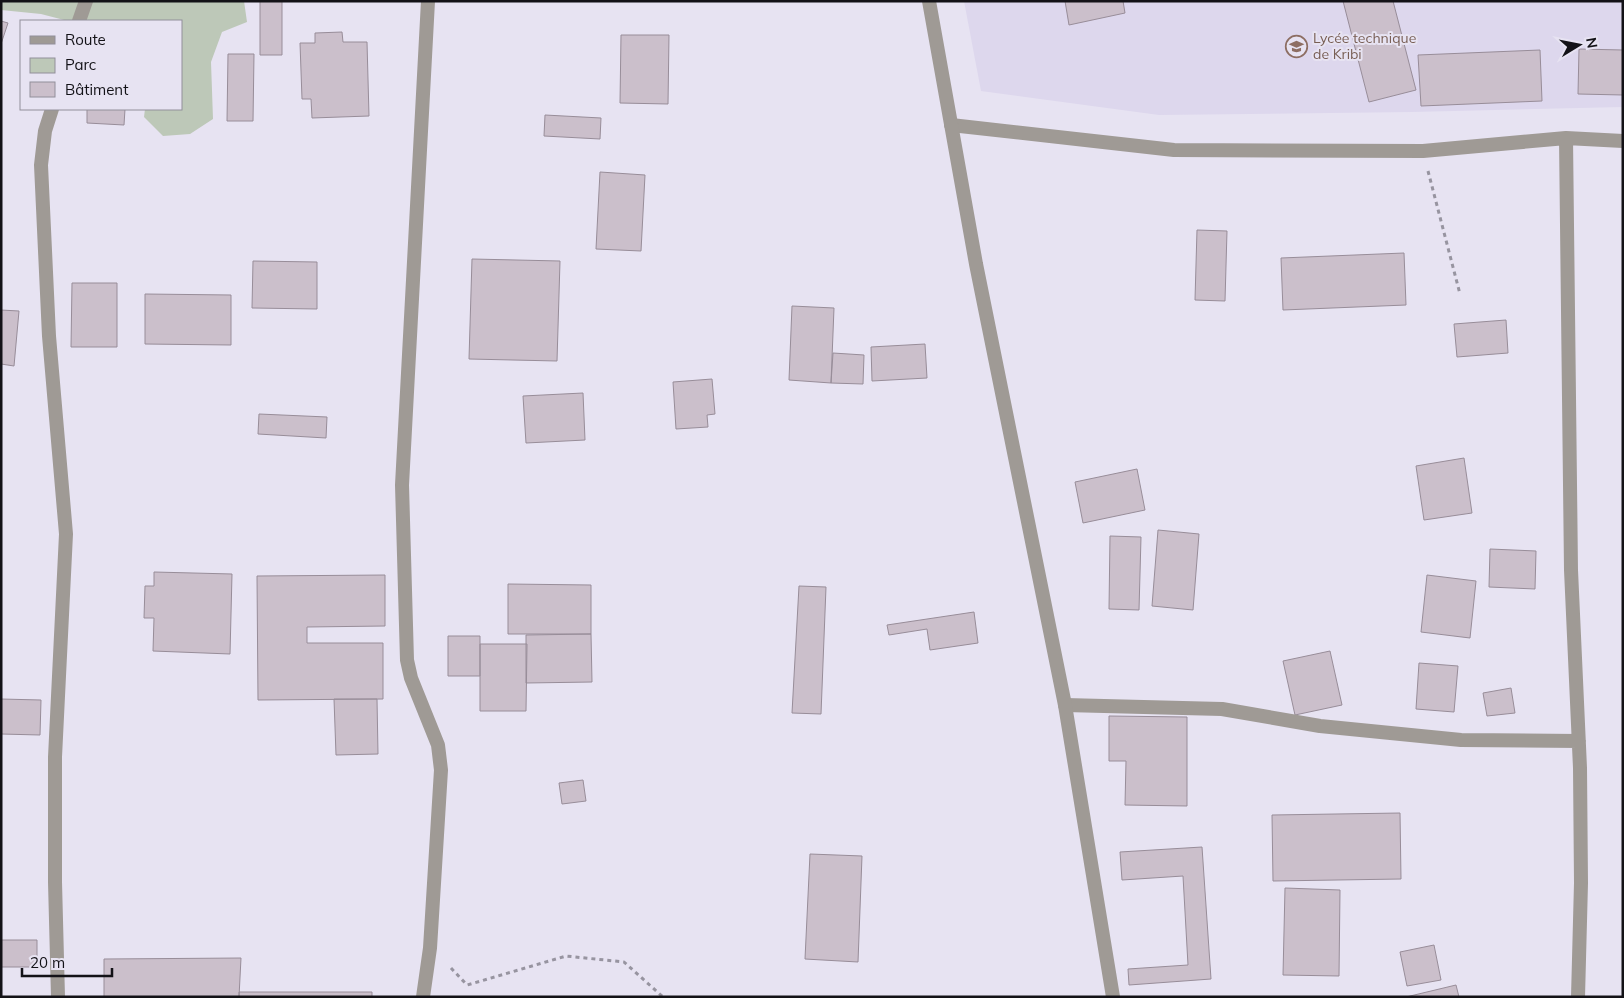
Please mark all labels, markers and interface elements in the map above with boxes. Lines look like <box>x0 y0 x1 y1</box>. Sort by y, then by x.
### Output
legend <box>20 20 182 110</box>
north arrow <box>1554 20 1604 70</box>
place label: Lycée technique de Kribi <box>1313 29 1416 63</box>
text: Route <box>65 30 106 49</box>
school or university icon: Lycée technique de Kribi <box>1285 34 1309 58</box>
text: N <box>1582 36 1602 50</box>
text: Parc <box>65 55 96 74</box>
text: Bâtiment <box>65 80 128 99</box>
scale bar <box>22 946 112 978</box>
text: 20 m <box>30 953 65 972</box>

